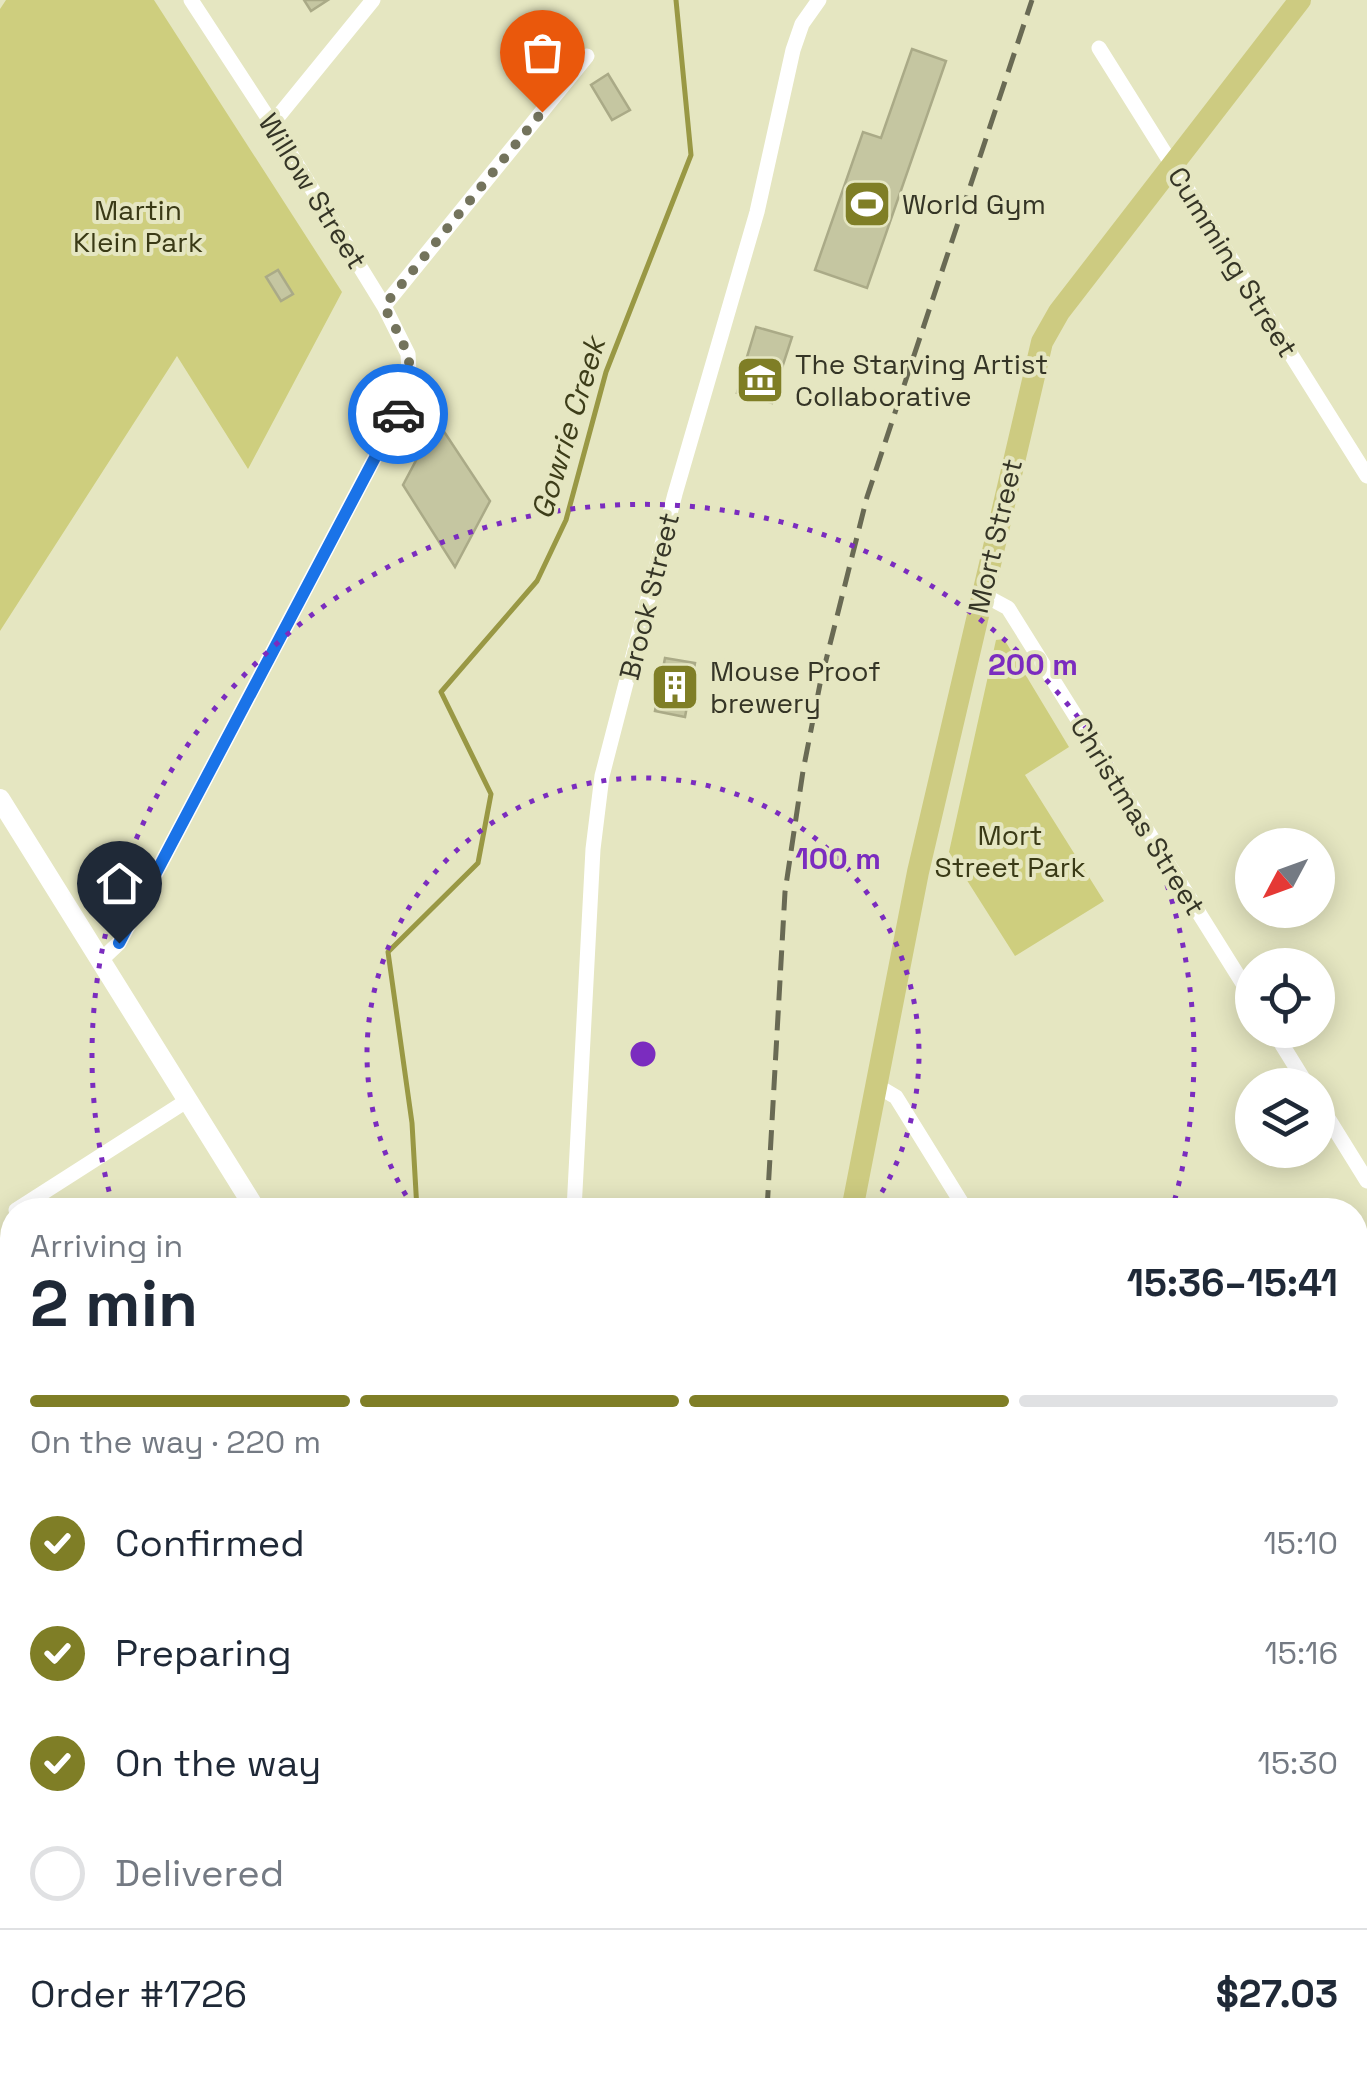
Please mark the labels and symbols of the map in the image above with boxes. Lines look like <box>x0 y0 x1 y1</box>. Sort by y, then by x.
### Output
pin <box>500 10 585 113</box>
street label: Willow Street <box>251 106 375 276</box>
street label: Cumming Street <box>1160 160 1306 364</box>
sports icon: World Gym <box>841 178 893 230</box>
place label: World Gym <box>902 186 1046 222</box>
park label: Martin Klein Park <box>73 192 203 260</box>
water label: Gowrie Creek <box>522 330 615 524</box>
place label: The Starving Artist Collaborative <box>795 346 1048 414</box>
museum icon: The Starving Artist Collaborative <box>734 354 786 406</box>
courier <box>348 364 448 464</box>
street label: Mort Street <box>960 455 1030 617</box>
street label: Brook Street <box>611 509 687 683</box>
text: 200 m <box>988 645 1078 684</box>
place label: Mouse Proof brewery <box>710 653 881 721</box>
building icon: Mouse Proof brewery <box>649 661 701 713</box>
street label: Christmas Street <box>1062 710 1214 922</box>
park label: Mort Street Park <box>934 817 1086 885</box>
north arrow <box>1235 828 1335 928</box>
text: 100 m <box>795 839 881 878</box>
pin <box>77 841 162 944</box>
centre of rings <box>625 1036 661 1072</box>

